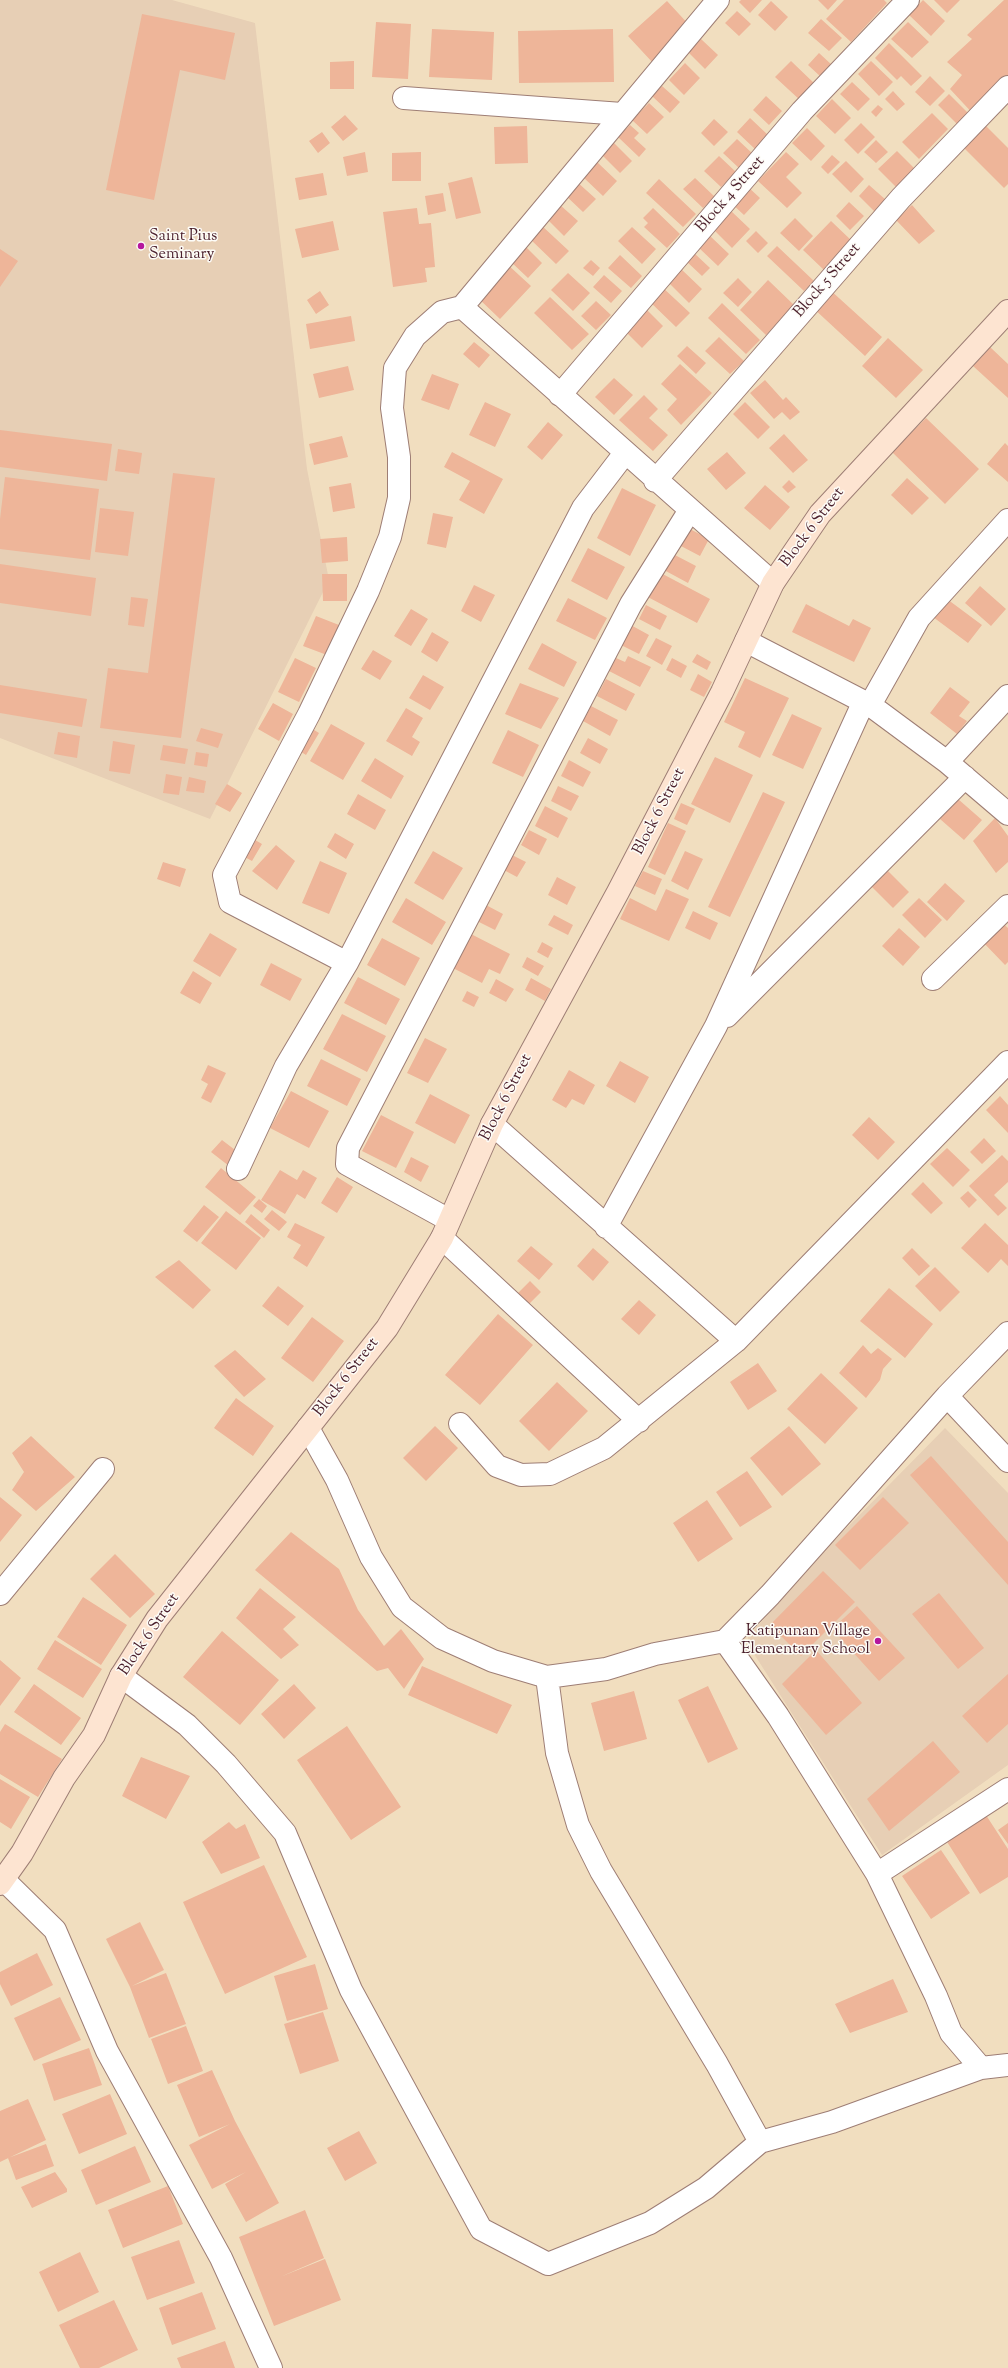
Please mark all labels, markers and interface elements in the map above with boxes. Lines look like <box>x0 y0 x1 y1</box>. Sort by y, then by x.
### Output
street label: Block 4 Street <box>693 153 769 237</box>
place label: Saint Pius Seminary <box>149 227 217 265</box>
street label: Block 5 Street <box>790 240 866 322</box>
marker: Saint Pius Seminary <box>136 241 146 251</box>
street label: Block 6 Street <box>777 484 849 572</box>
street label: Block 6 Street <box>630 765 690 859</box>
street label: Block 6 Street <box>477 1051 537 1145</box>
street label: Block 6 Street <box>310 1335 384 1421</box>
street label: Block 6 Street <box>115 1590 185 1680</box>
place label: Katipunan Village Elementary School <box>741 1622 870 1660</box>
marker: Katipunan Village Elementary School <box>873 1636 883 1646</box>

